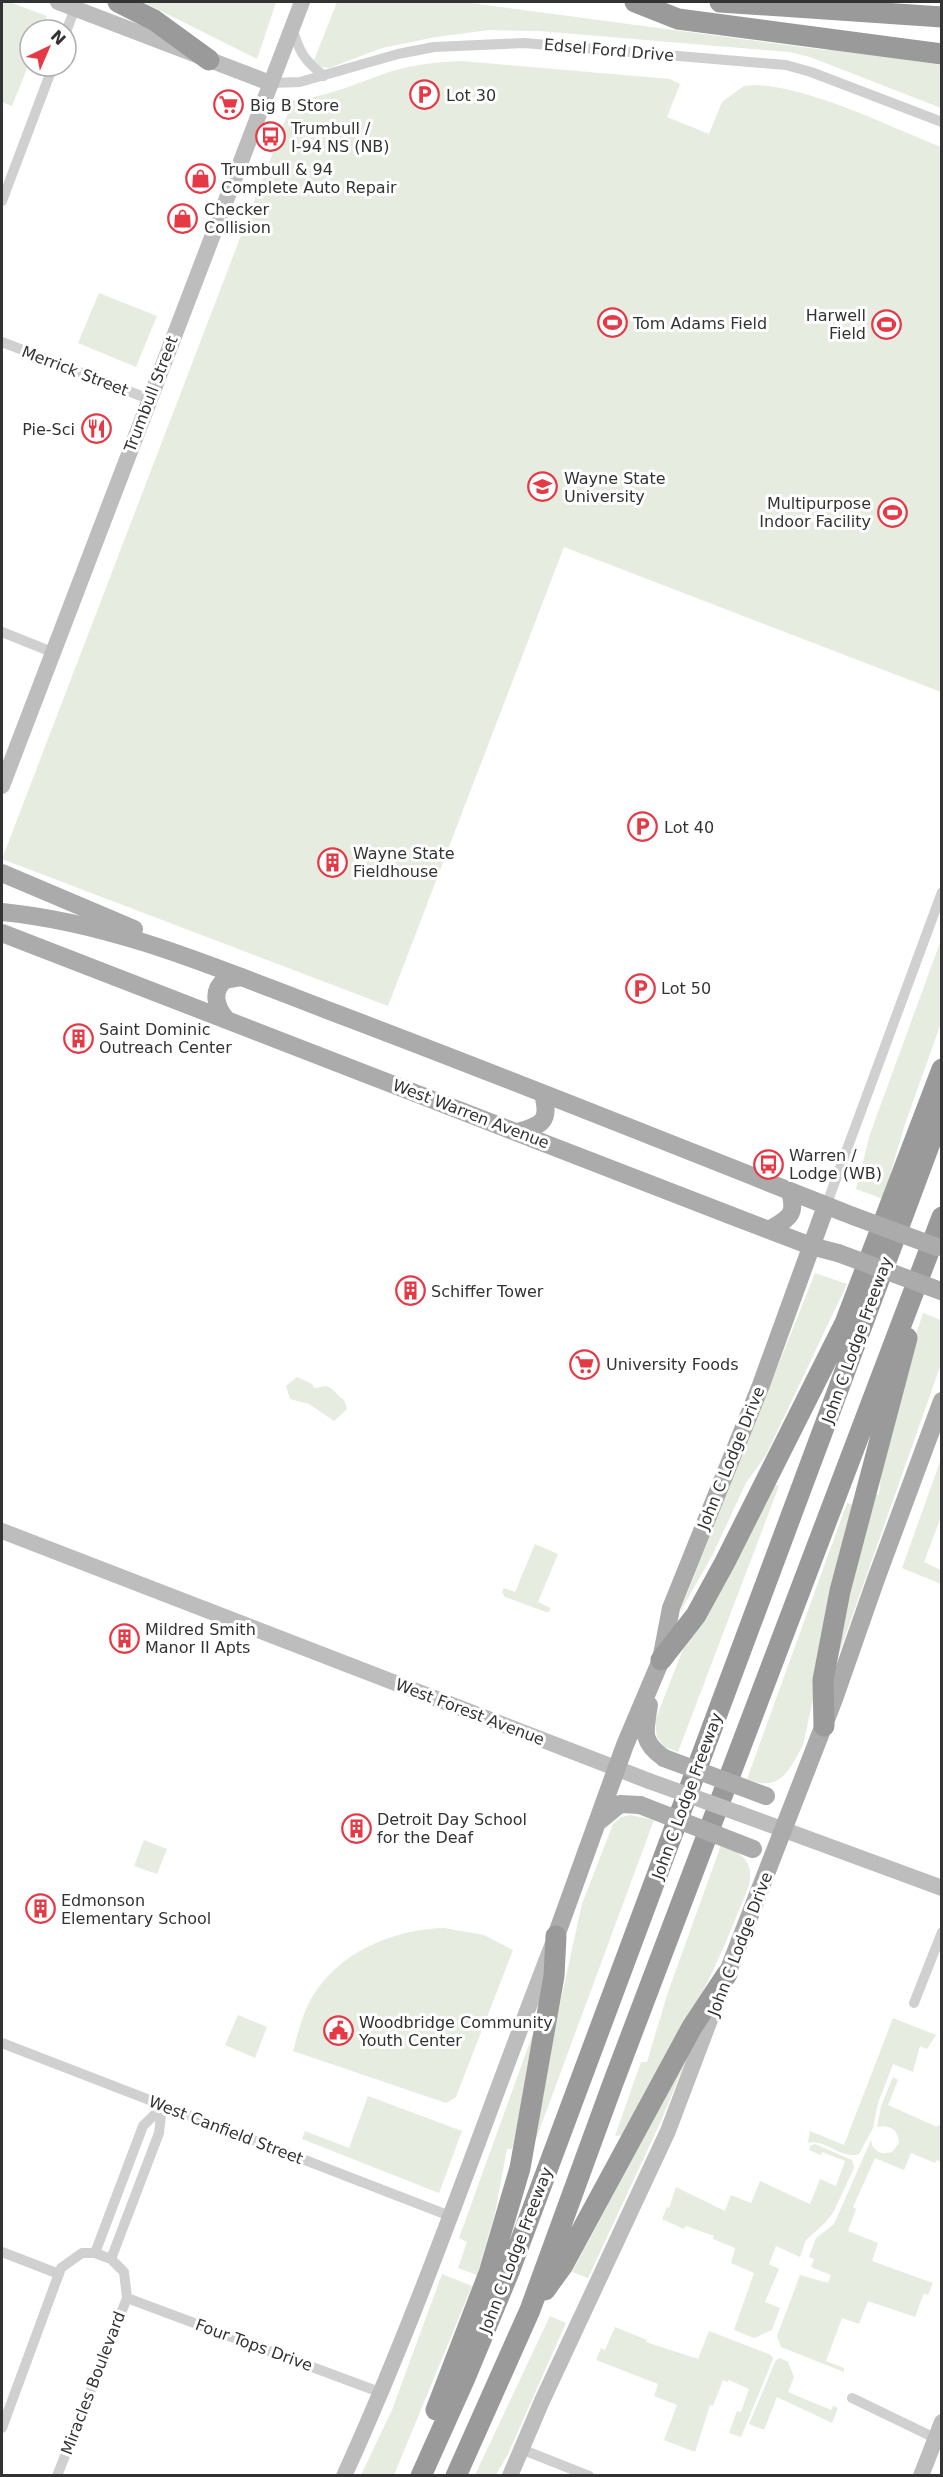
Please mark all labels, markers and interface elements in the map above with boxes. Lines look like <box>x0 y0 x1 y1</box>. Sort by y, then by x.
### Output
north arrow <box>18 18 78 78</box>
text: N <box>47 26 69 49</box>
street label: Edsel Ford Drive <box>543 35 675 65</box>
parking icon: Lot 30 <box>409 79 441 111</box>
place label: Lot 30 <box>446 86 496 105</box>
supermarket icon: Big B Store <box>213 89 245 121</box>
place label: Big B Store <box>250 96 339 115</box>
place label: Trumbull / I-94 NS (NB) <box>290 119 390 156</box>
bus stop icon: Trumbull / I-94 NS (NB) <box>254 121 286 153</box>
place label: Trumbull & 94 Complete Auto Repair <box>220 160 397 197</box>
shop icon: Trumbull & 94 Complete Auto Repair <box>184 162 216 194</box>
place label: Checker Collision <box>204 200 271 237</box>
shop icon: Checker Collision <box>167 202 199 234</box>
place label: Harwell Field <box>806 306 866 343</box>
sports icon: Tom Adams Field <box>596 307 628 339</box>
sports icon: Harwell Field <box>871 308 903 340</box>
place label: Tom Adams Field <box>632 314 767 333</box>
street label: Trumbull Street <box>120 333 182 456</box>
street label: Merrick Street <box>19 342 131 400</box>
restaurant icon: Pie-Sci <box>80 413 112 445</box>
place label: Pie-Sci <box>22 420 75 439</box>
place label: Wayne State University <box>564 469 666 506</box>
school or university icon: Wayne State University <box>527 471 559 503</box>
place label: Multipurpose Indoor Facility <box>759 494 871 531</box>
sports icon: Multipurpose Indoor Facility <box>876 496 908 528</box>
parking icon: Lot 40 <box>627 811 659 843</box>
place label: Lot 40 <box>664 818 714 837</box>
place label: Wayne State Fieldhouse <box>353 844 455 881</box>
building icon: Wayne State Fieldhouse <box>316 846 348 878</box>
parking icon: Lot 50 <box>624 972 656 1004</box>
place label: Lot 50 <box>661 979 711 998</box>
place label: Saint Dominic Outreach Center <box>99 1020 232 1057</box>
building icon: Saint Dominic Outreach Center <box>62 1022 94 1054</box>
street label: West Warren Avenue <box>390 1075 552 1153</box>
place label: Warren / Lodge (WB) <box>789 1146 882 1183</box>
bus stop icon: Warren / Lodge (WB) <box>752 1148 784 1180</box>
street label: John C Lodge Freeway <box>818 1254 896 1427</box>
building icon: Schiffer Tower <box>394 1275 426 1307</box>
place label: Schiffer Tower <box>431 1282 544 1301</box>
supermarket icon: University Foods <box>569 1348 601 1380</box>
place label: University Foods <box>606 1355 739 1374</box>
street label: John C Lodge Drive <box>693 1384 768 1533</box>
place label: Mildred Smith Manor II Apts <box>145 1620 256 1657</box>
building icon: Mildred Smith Manor II Apts <box>108 1622 140 1654</box>
street label: West Forest Avenue <box>393 1675 547 1749</box>
street label: John C Lodge Freeway <box>648 1710 726 1883</box>
place label: Detroit Day School for the Deaf <box>377 1810 527 1847</box>
building icon: Detroit Day School for the Deaf <box>340 1812 372 1844</box>
street label: John C Lodge Drive <box>703 1869 776 2020</box>
place label: Edmonson Elementary School <box>61 1891 211 1928</box>
building icon: Edmonson Elementary School <box>24 1893 56 1925</box>
place label: Woodbridge Community Youth Center <box>358 2013 553 2050</box>
public building icon: Woodbridge Community Youth Center <box>322 2015 354 2047</box>
street label: West Canfield Street <box>146 2092 306 2168</box>
street label: John C Lodge Freeway <box>475 2164 556 2337</box>
street label: Miracles Boulevard <box>57 2309 129 2457</box>
street label: Four Tops Drive <box>193 2315 315 2375</box>

